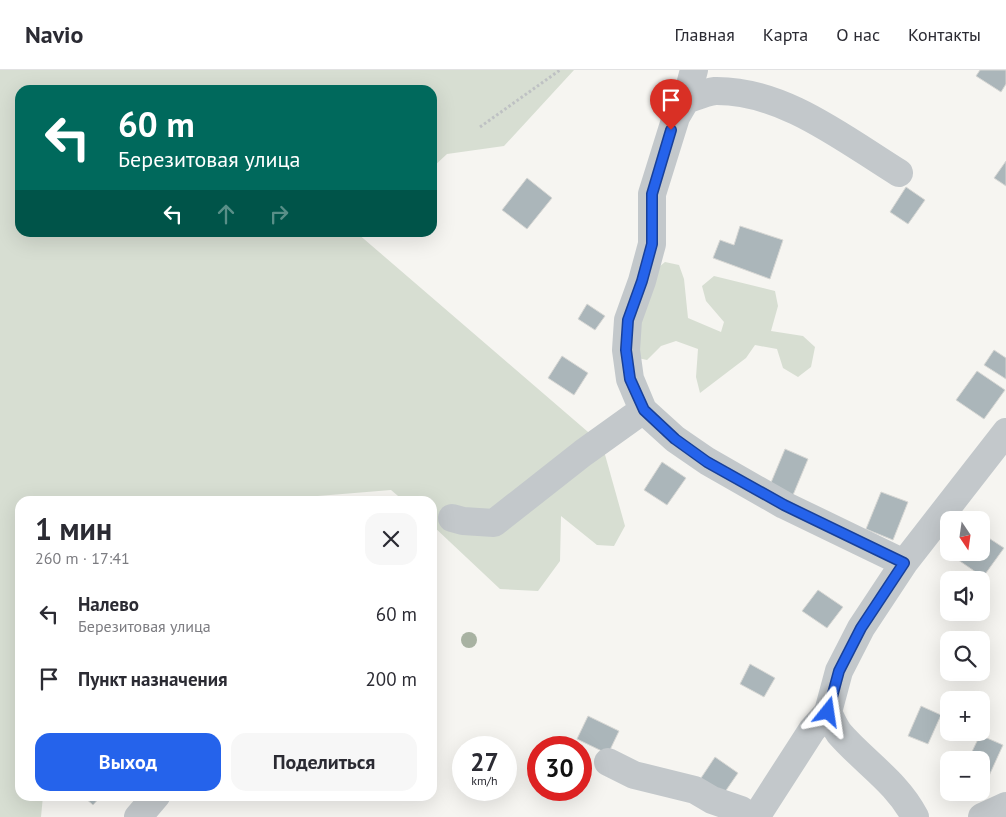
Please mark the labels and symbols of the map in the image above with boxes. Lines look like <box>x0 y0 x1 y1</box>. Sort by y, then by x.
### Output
pin <box>650 79 692 130</box>
north arrow <box>940 511 990 561</box>
position arrow <box>801 685 853 737</box>
speed limit sign: 30 <box>527 736 592 801</box>

